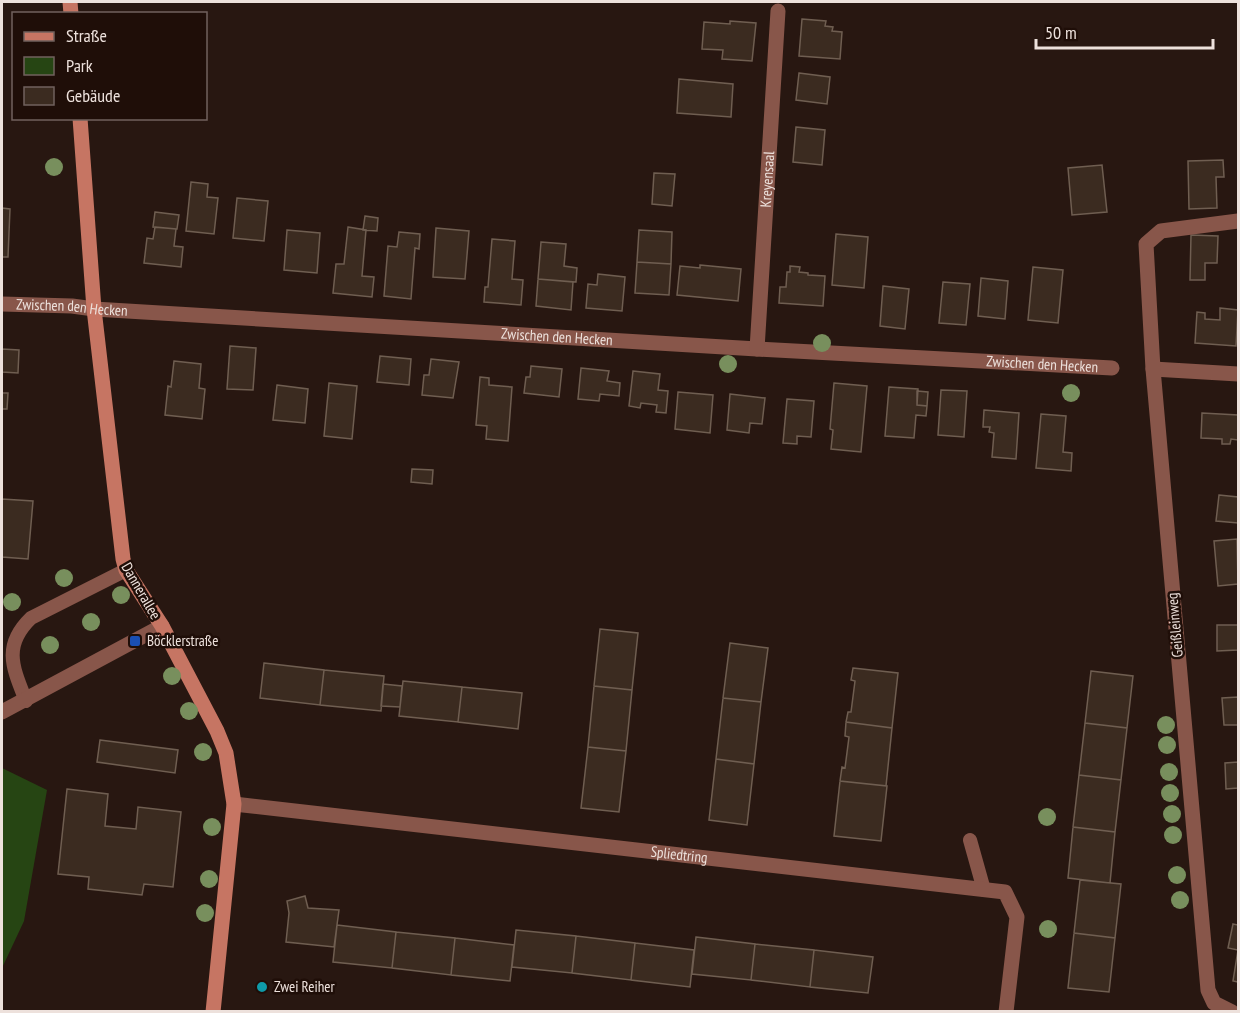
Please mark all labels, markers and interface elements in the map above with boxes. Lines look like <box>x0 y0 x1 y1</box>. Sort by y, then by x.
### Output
legend <box>12 12 207 120</box>
scale bar <box>1036 12 1213 50</box>
text: 50 m <box>1045 21 1077 44</box>
text: Straße <box>66 24 107 47</box>
text: Park <box>66 54 93 77</box>
text: Gebäude <box>66 84 120 107</box>
street label: Kreyensaal <box>756 150 778 208</box>
street label: Zwischen den Hecken <box>16 294 128 320</box>
street label: Zwischen den Hecken <box>501 324 613 349</box>
street label: Zwischen den Hecken <box>986 351 1099 376</box>
street label: Dannerallee <box>118 559 165 623</box>
street label: Geißleinweg <box>1162 592 1187 658</box>
place label: Böcklerstraße <box>147 631 218 650</box>
marker: Böcklerstraße <box>128 634 142 648</box>
street label: Spliedtring <box>650 842 709 867</box>
place label: Zwei Reiher <box>274 977 335 996</box>
marker: Zwei Reiher <box>255 980 269 994</box>

